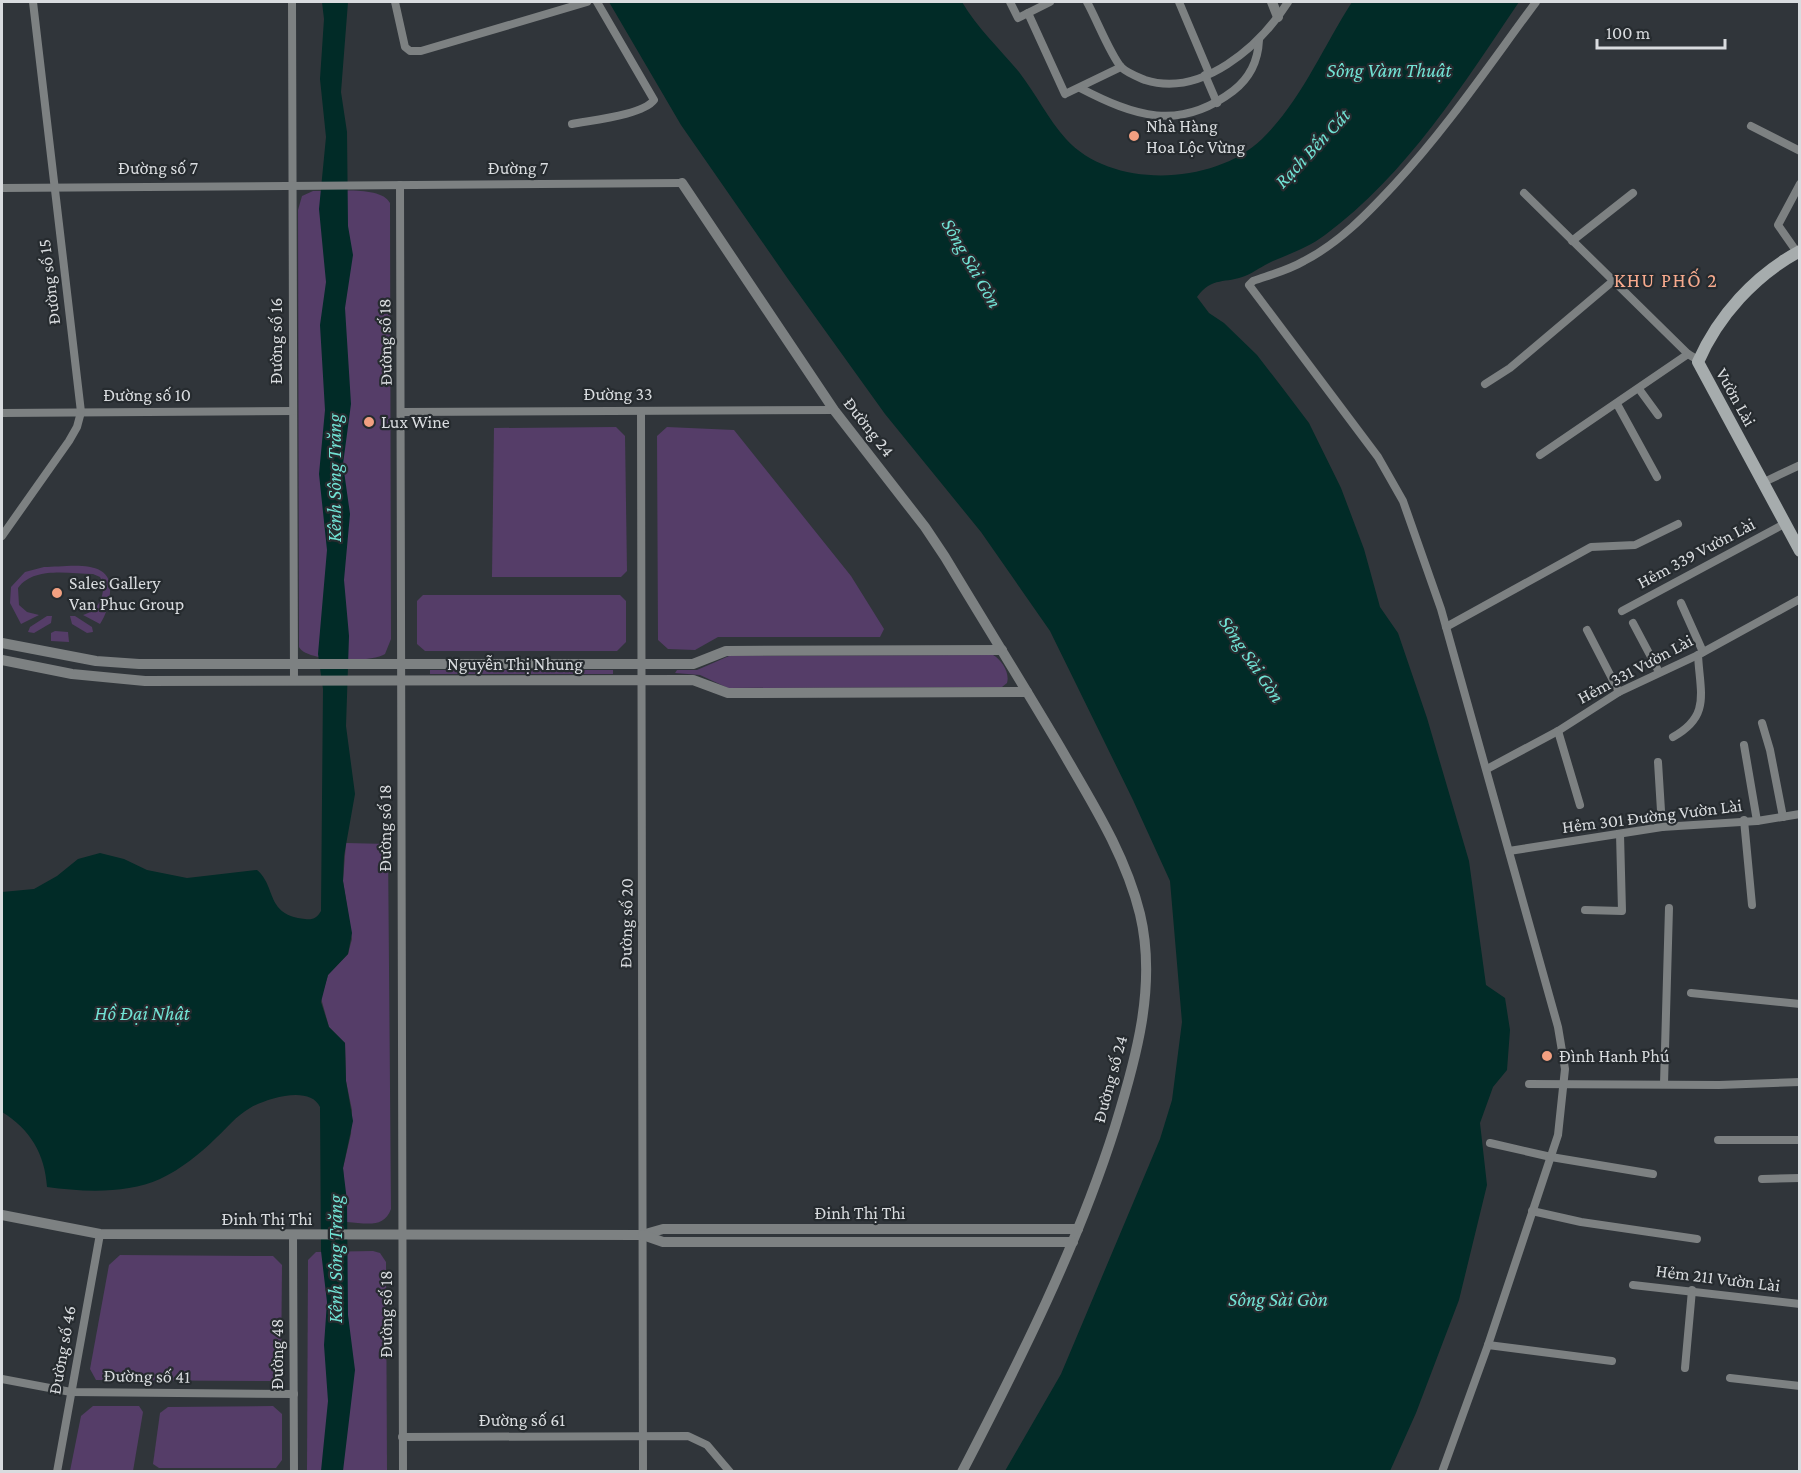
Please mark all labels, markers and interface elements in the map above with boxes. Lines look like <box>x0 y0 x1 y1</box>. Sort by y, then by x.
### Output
scale bar <box>1597 12 1724 50</box>
text: 100 m <box>1606 23 1651 43</box>
water label: Sông Vàm Thuật <box>1327 59 1452 82</box>
water label: Rạch Bến Cát <box>1270 103 1356 193</box>
place label: Nhà Hàng Hoa Lộc Vừng <box>1146 116 1245 157</box>
marker: Nhà Hàng Hoa Lộc Vừng <box>1127 129 1141 143</box>
street label: Đường số 7 <box>118 158 198 178</box>
street label: Đường 7 <box>488 158 548 178</box>
water label: Sông Sài Gòn <box>937 214 1007 312</box>
street label: Đường số 15 <box>34 238 64 326</box>
district label: KHU PHỐ 2 <box>1614 268 1718 291</box>
street label: Đường số 16 <box>266 298 286 384</box>
street label: Đường số 18 <box>374 298 396 386</box>
street label: Vườn Lài <box>1712 364 1760 430</box>
street label: Đường 33 <box>583 384 653 404</box>
street label: Đường số 10 <box>103 385 191 405</box>
street label: Đường 24 <box>840 393 898 461</box>
place label: Lux Wine <box>381 412 450 432</box>
water label: Kênh Sông Trăng <box>323 413 346 542</box>
marker: Lux Wine <box>362 415 376 429</box>
street label: Hẻm 339 Vườn Lài <box>1634 513 1759 592</box>
place label: Sales Gallery Van Phuc Group <box>69 573 184 614</box>
marker: Sales Gallery Van Phuc Group <box>50 586 64 600</box>
water label: Sông Sài Gòn <box>1214 611 1289 707</box>
street label: Hẻm 331 Vườn Lài <box>1574 630 1696 708</box>
street label: Nguyễn Thị Nhung <box>447 654 583 674</box>
street label: Đường số 18 <box>375 784 395 872</box>
street label: Hẻm 301 Đường Vườn Lài <box>1561 795 1744 837</box>
street label: Đường số 20 <box>615 878 637 968</box>
water label: Hồ Đại Nhật <box>94 1002 191 1025</box>
street label: Đường số 24 <box>1089 1033 1131 1125</box>
place label: Đình Hanh Phú <box>1559 1046 1670 1066</box>
marker: Đình Hanh Phú <box>1540 1049 1554 1063</box>
water label: Kênh Sông Trăng <box>324 1194 347 1323</box>
street label: Đinh Thị Thi <box>814 1203 906 1223</box>
street label: Đinh Thị Thi <box>221 1209 313 1229</box>
street label: Hẻm 211 Vườn Lài <box>1655 1260 1782 1296</box>
street label: Đường số 18 <box>376 1270 396 1358</box>
water label: Sông Sài Gòn <box>1228 1288 1328 1311</box>
street label: Đường số 46 <box>44 1304 80 1396</box>
street label: Đường 48 <box>267 1318 287 1390</box>
street label: Đường số 41 <box>103 1365 191 1387</box>
street label: Đường số 61 <box>479 1410 565 1430</box>

